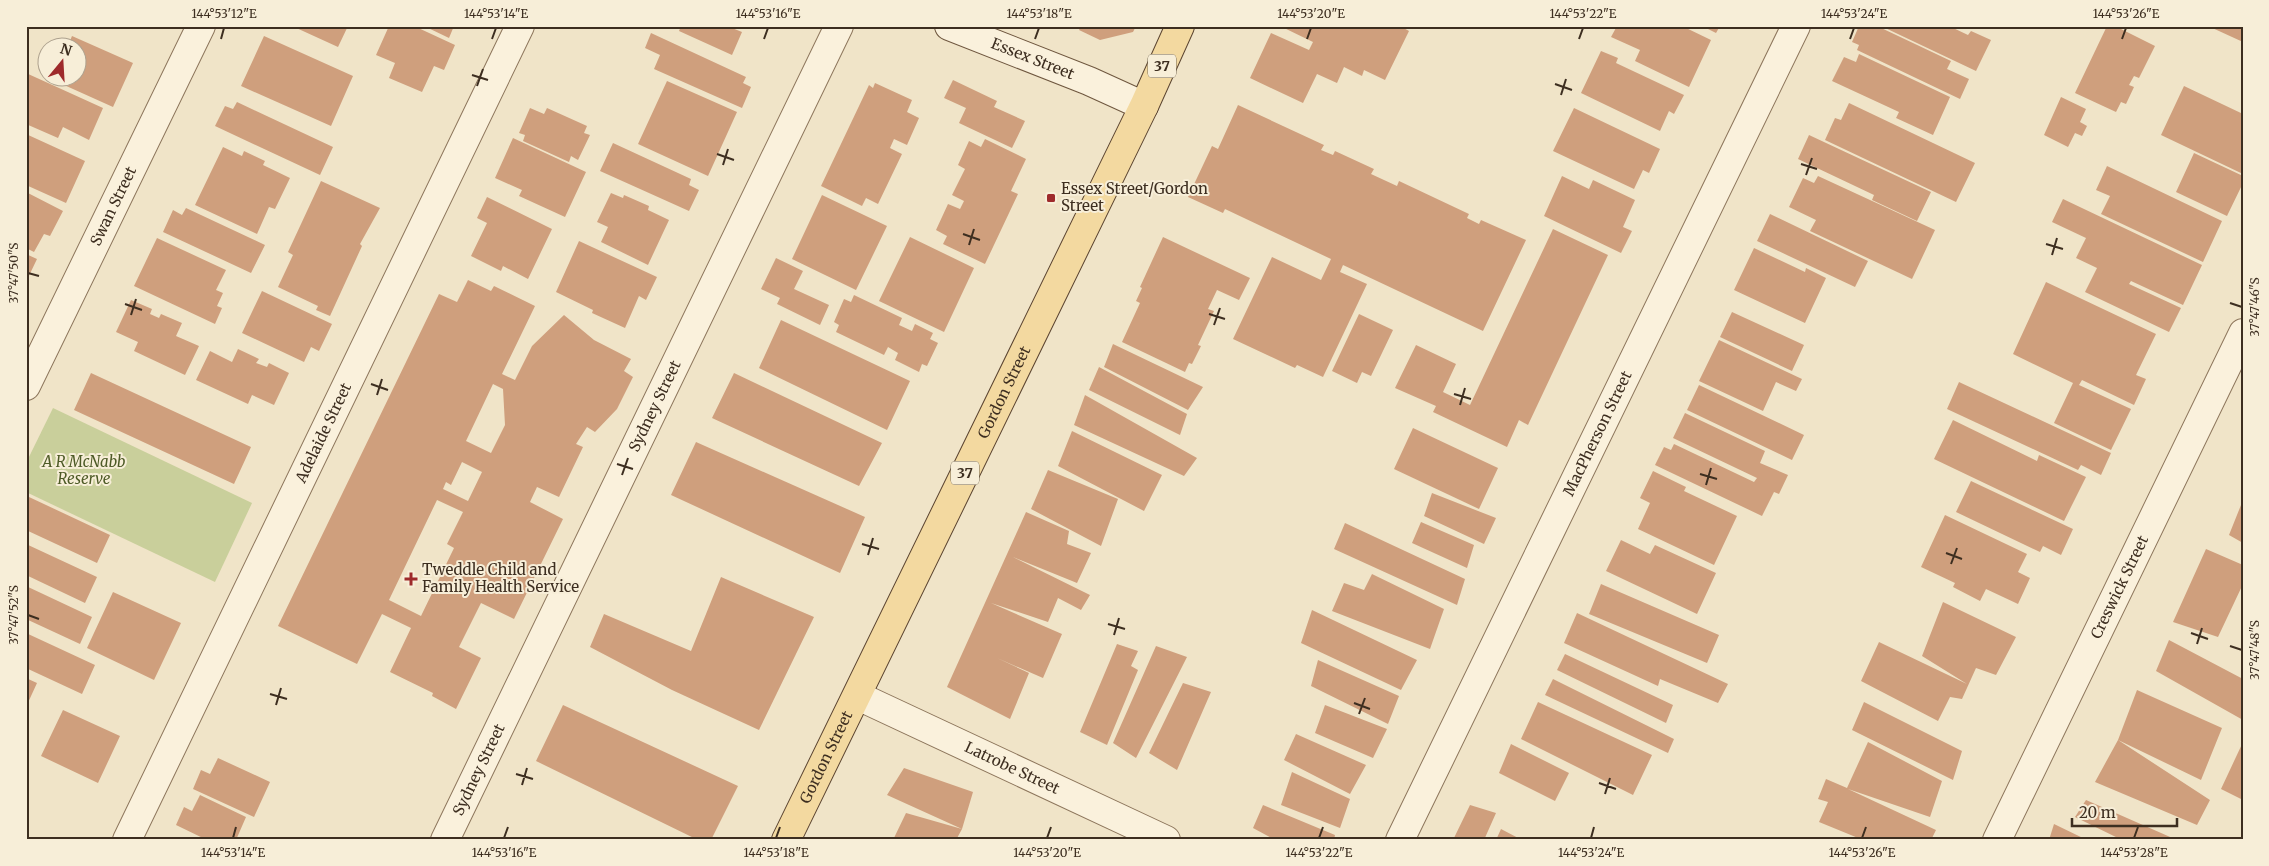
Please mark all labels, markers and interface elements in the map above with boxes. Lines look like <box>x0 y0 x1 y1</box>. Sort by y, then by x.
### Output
text: 144°53'12"E <box>191 6 257 21</box>
text: 144°53'14"E <box>464 6 528 21</box>
text: 144°53'16"E <box>736 6 801 21</box>
text: 144°53'18"E <box>1006 6 1072 21</box>
text: 144°53'20"E <box>1277 6 1345 21</box>
text: 144°53'22"E <box>1550 6 1617 21</box>
text: 144°53'24"E <box>1821 6 1887 21</box>
text: 144°53'26"E <box>2093 6 2160 21</box>
street label: Essex Street <box>989 34 1077 83</box>
north arrow <box>38 38 88 88</box>
text: N <box>58 39 74 60</box>
road number: 37 <box>1148 54 1176 78</box>
street label: Swan Street <box>86 163 140 249</box>
place label: Essex Street/Gordon Street <box>1061 179 1208 215</box>
marker: Essex Street/Gordon Street <box>1045 192 1057 204</box>
text: 37°47'50"S <box>6 243 21 303</box>
text: 37°47'46"S <box>2247 277 2262 337</box>
street label: Gordon Street <box>973 343 1035 442</box>
street label: Sydney Street <box>624 357 685 455</box>
street label: MacPherson Street <box>1559 368 1636 499</box>
street label: Adelaide Street <box>290 380 355 487</box>
park label: A R McNabb Reserve <box>41 452 126 488</box>
road number: 37 <box>951 462 979 484</box>
street label: Creswick Street <box>2086 532 2152 642</box>
place label: Tweddle Child and Family Health Service <box>422 560 579 596</box>
marker: Tweddle Child and Family Health Service <box>404 572 418 586</box>
text: 37°47'52"S <box>6 585 21 645</box>
text: 37°47'48"S <box>2247 620 2262 680</box>
street label: Gordon Street <box>795 708 857 806</box>
street label: Sydney Street <box>448 721 509 818</box>
street label: Latrobe Street <box>962 737 1063 798</box>
scale bar <box>2072 796 2176 828</box>
text: 20 m <box>2079 803 2116 822</box>
text: 144°53'14"E <box>201 845 265 860</box>
text: 144°53'16"E <box>472 845 537 860</box>
text: 144°53'18"E <box>743 845 809 860</box>
text: 144°53'20"E <box>1013 845 1081 860</box>
text: 144°53'22"E <box>1286 845 1353 860</box>
text: 144°53'24"E <box>1558 845 1624 860</box>
text: 144°53'26"E <box>1829 845 1896 860</box>
text: 144°53'28"E <box>2100 845 2168 860</box>

